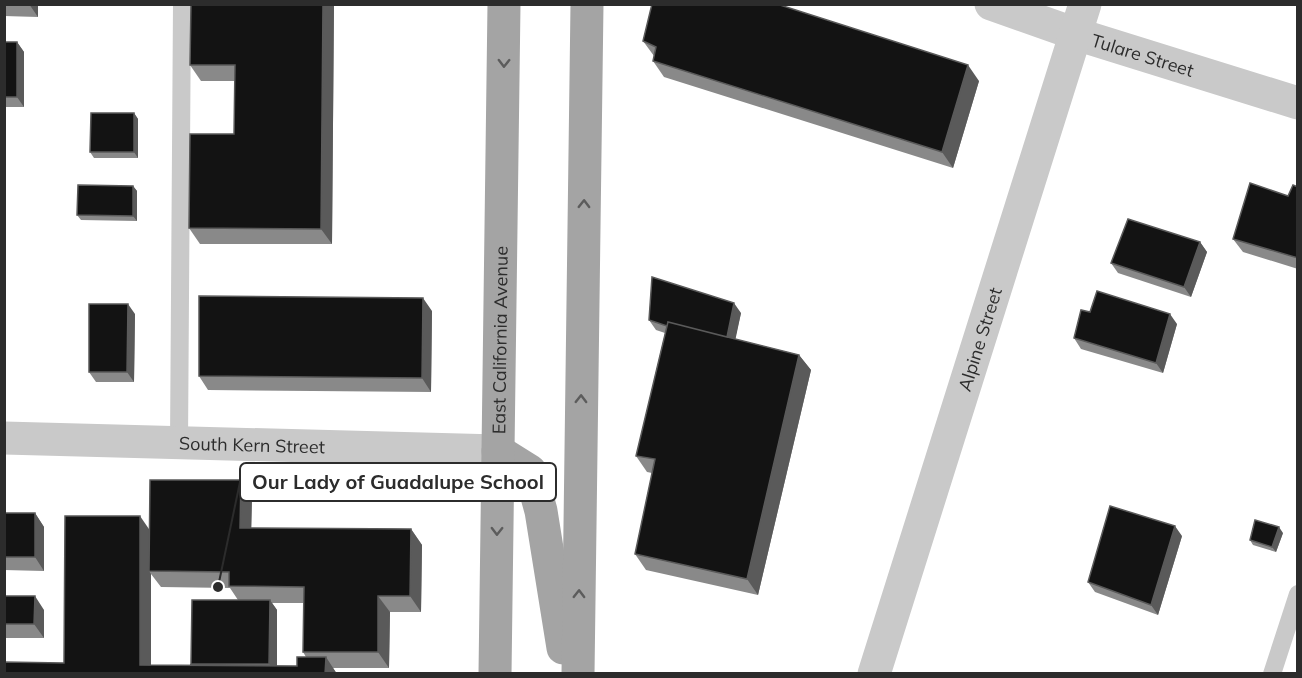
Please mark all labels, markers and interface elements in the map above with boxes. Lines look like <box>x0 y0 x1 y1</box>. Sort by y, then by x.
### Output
street label: Tulare Street <box>1089 28 1197 81</box>
one-way arrow <box>497 58 510 67</box>
one-way arrow <box>578 200 590 209</box>
street label: East California Avenue <box>487 246 512 434</box>
street label: Alpine Street <box>952 284 1007 394</box>
one-way arrow <box>575 395 587 404</box>
street label: South Kern Street <box>179 431 325 458</box>
callout: Our Lady of Guadalupe School <box>240 463 556 501</box>
text: Our Lady of Guadalupe School <box>252 469 544 494</box>
one-way arrow <box>491 526 503 535</box>
one-way arrow <box>572 590 585 599</box>

